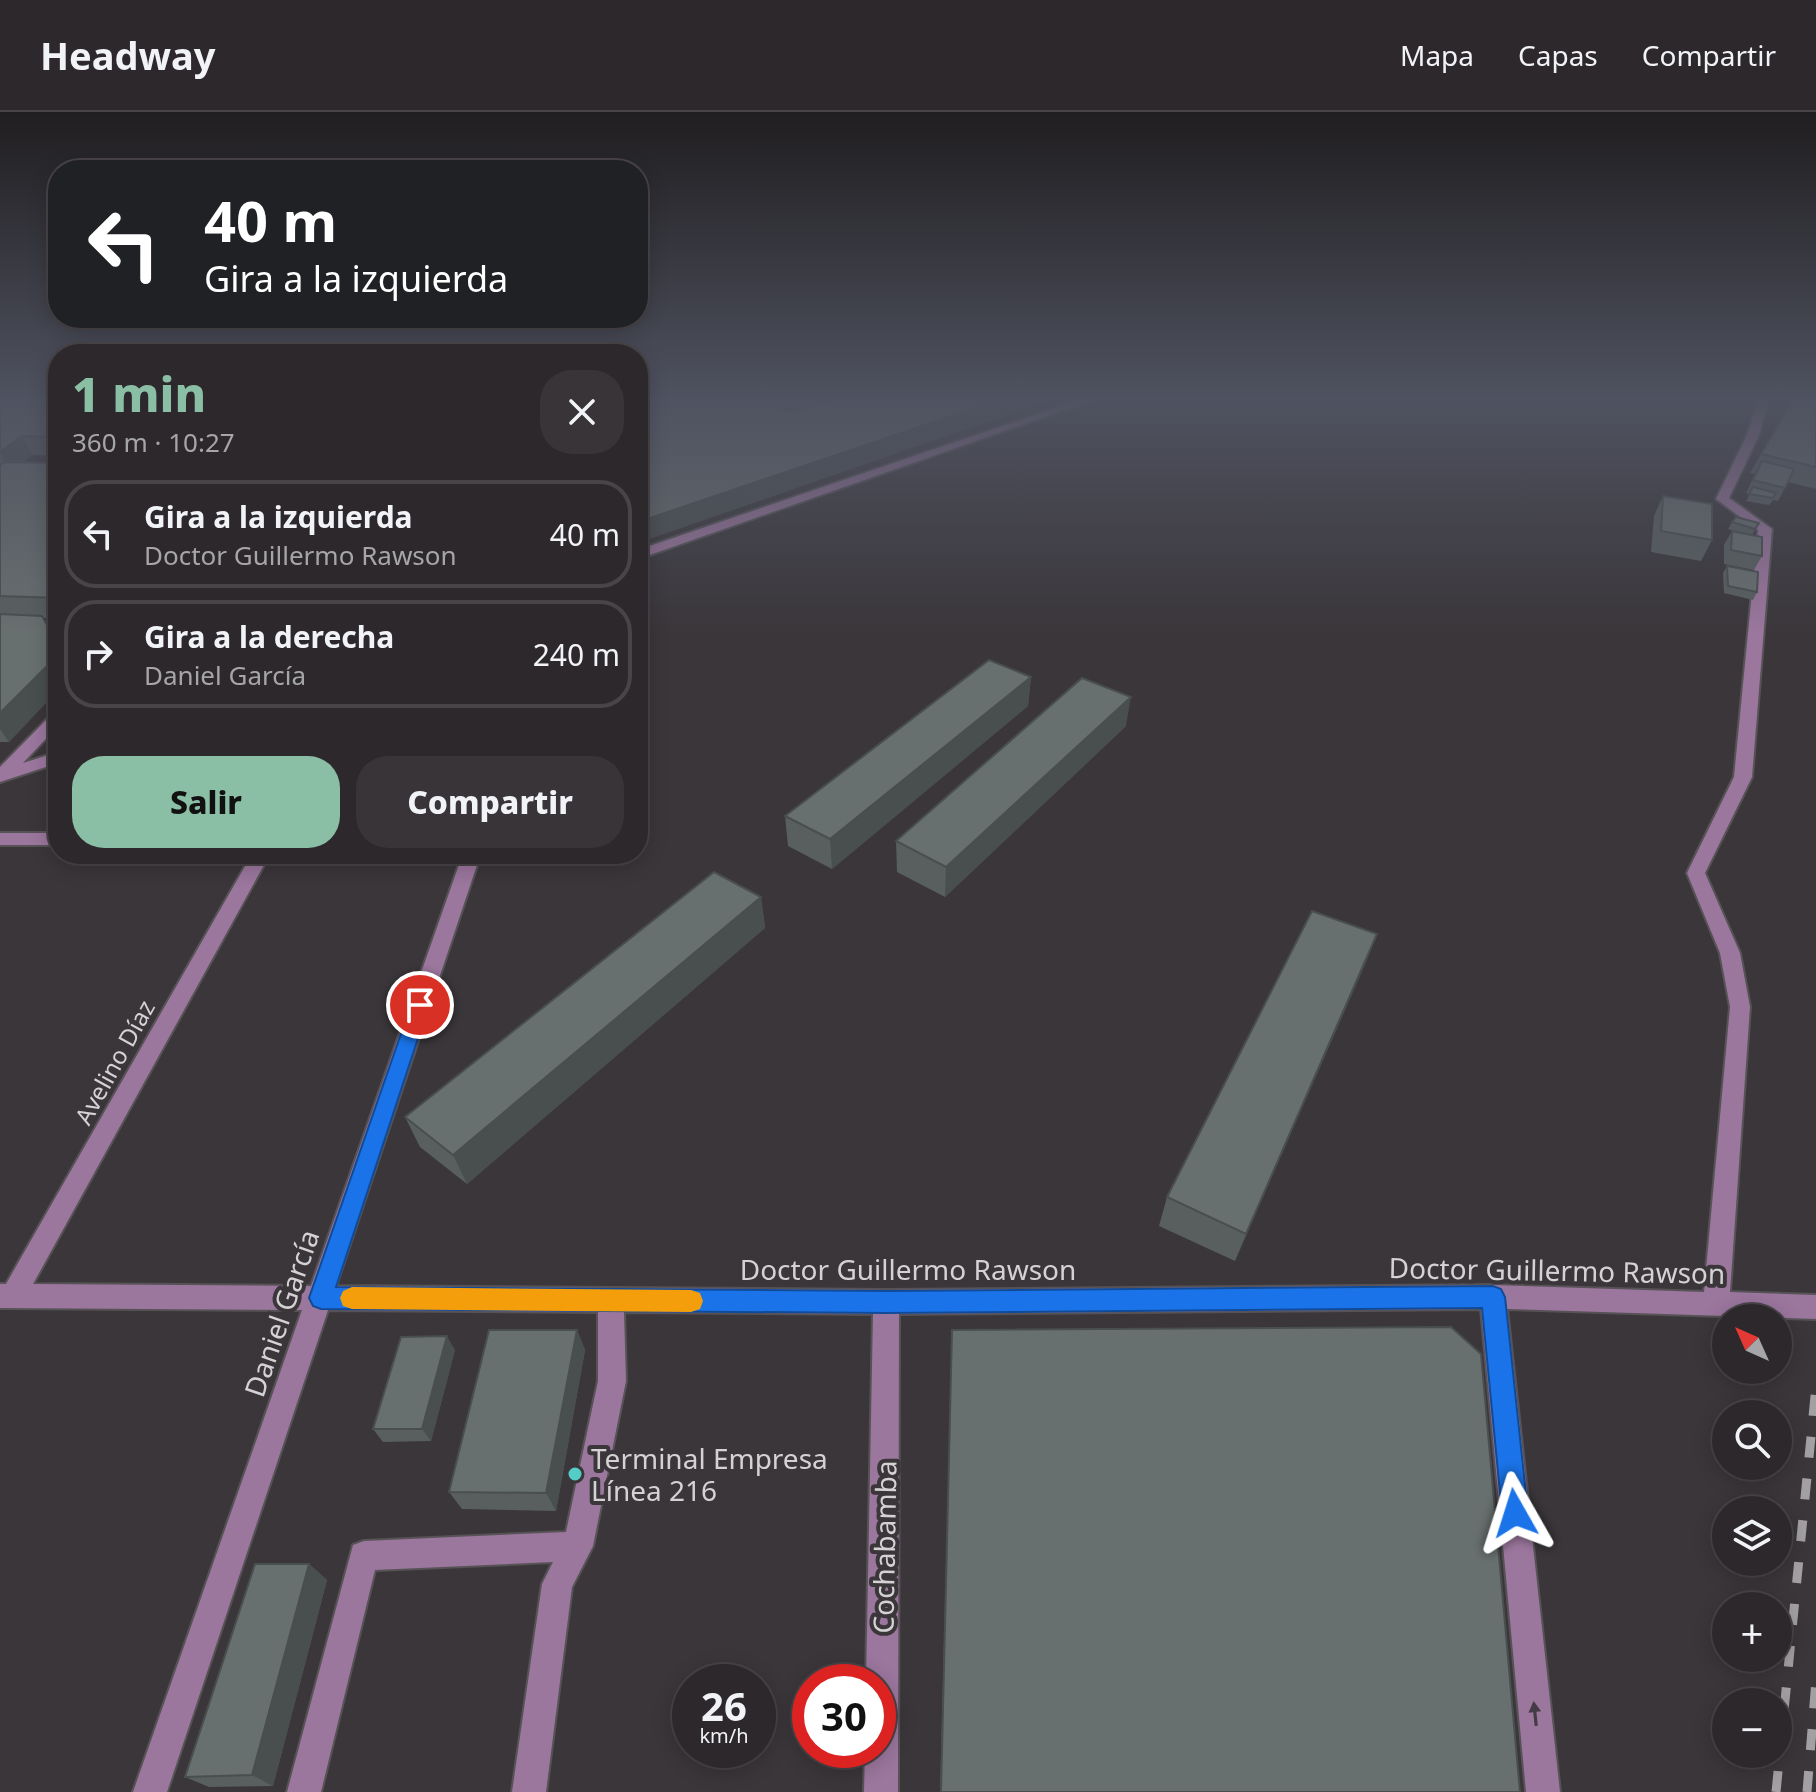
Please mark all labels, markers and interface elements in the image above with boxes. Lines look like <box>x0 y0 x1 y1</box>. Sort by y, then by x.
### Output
text: Headway <box>40 29 216 81</box>
text: Mapa <box>1400 36 1474 74</box>
text: Capas <box>1518 36 1598 74</box>
text: Compartir <box>1642 36 1776 74</box>
text: 40 m <box>204 182 337 258</box>
icon: left <box>72 192 176 296</box>
text: Gira a la izquierda <box>204 254 508 303</box>
text: 1 min <box>72 361 206 426</box>
button: close <box>540 370 624 454</box>
text: 360 m · 10:27 <box>72 424 235 460</box>
text: Gira a la izquierda <box>144 496 413 537</box>
icon: left <box>76 512 120 556</box>
text: 40 m <box>550 514 620 555</box>
text: Doctor Guillermo Rawson <box>144 537 457 573</box>
text: Gira a la derecha <box>144 616 394 657</box>
icon: right <box>76 632 120 676</box>
text: 240 m <box>533 634 620 675</box>
text: Daniel García <box>144 657 306 693</box>
button: Salir <box>72 756 340 848</box>
button: Compartir <box>356 756 624 848</box>
pin <box>386 971 454 1039</box>
icon: arrive <box>398 983 442 1027</box>
street label: Avelino Díaz <box>66 994 162 1130</box>
street label: Daniel García <box>235 1224 327 1402</box>
street label: Doctor Guillermo Rawson <box>1388 1248 1726 1292</box>
street label: Doctor Guillermo Rawson <box>740 1250 1076 1288</box>
north arrow <box>1712 1304 1792 1384</box>
map controls <box>1712 1304 1792 1768</box>
button: search <box>1712 1400 1792 1480</box>
place label: Terminal Empresa Línea 216 <box>591 1439 828 1509</box>
street label: Cochabamba <box>863 1460 905 1634</box>
marker: Terminal Empresa Línea 216 <box>566 1465 584 1483</box>
position arrow <box>1473 1471 1557 1555</box>
button: layers <box>1712 1496 1792 1576</box>
button: + <box>1712 1592 1792 1672</box>
speed limit sign: 30 <box>792 1664 896 1768</box>
text: 26 <box>701 1678 747 1733</box>
button: − <box>1712 1688 1792 1768</box>
one-way arrow <box>1528 1701 1541 1726</box>
text: km/h <box>699 1722 749 1749</box>

